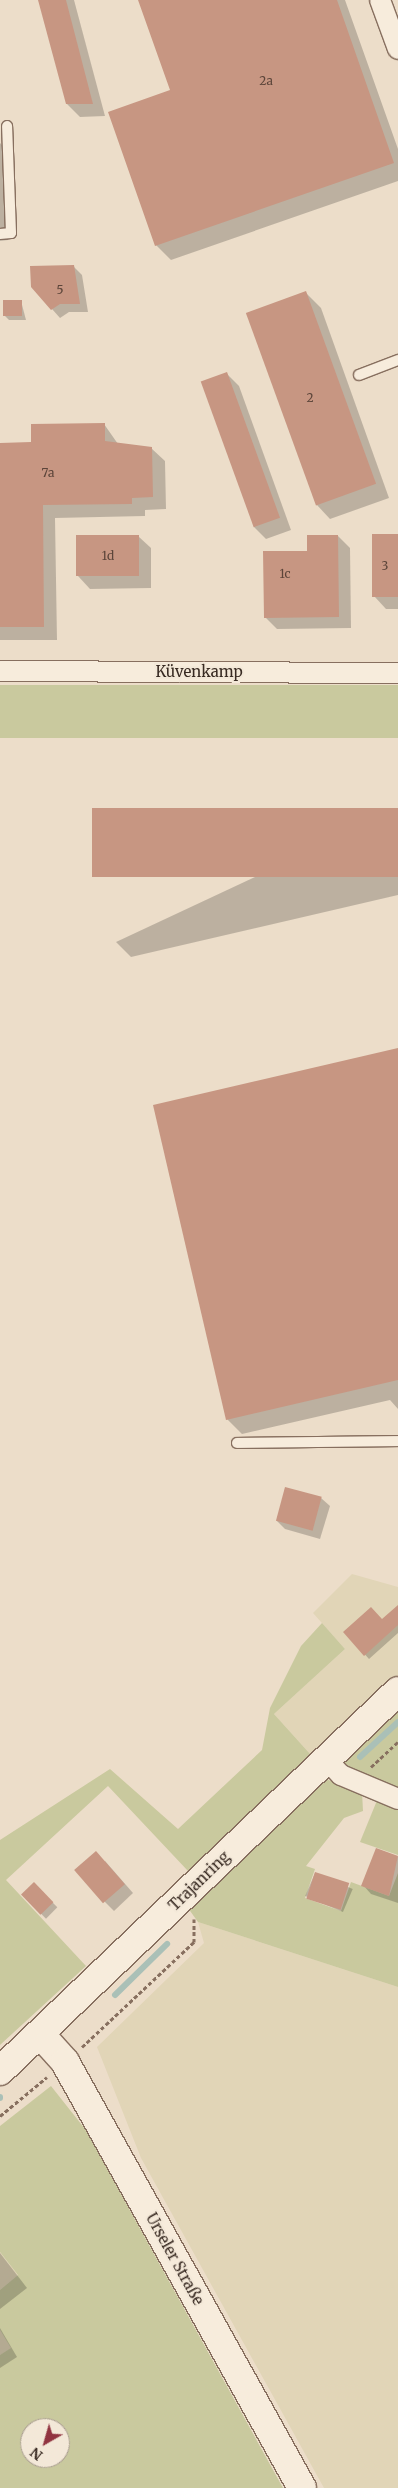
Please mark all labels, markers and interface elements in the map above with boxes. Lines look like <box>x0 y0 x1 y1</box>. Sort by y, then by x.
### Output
house number: 2a <box>259 74 273 88</box>
house number: 5 <box>56 283 64 297</box>
house number: 2 <box>306 391 314 405</box>
house number: 7a <box>42 466 54 480</box>
house number: 1d <box>102 549 114 563</box>
house number: 3 <box>382 559 388 573</box>
house number: 1c <box>279 567 291 581</box>
street label: Küvenkamp <box>155 663 243 681</box>
street label: Trajanring <box>165 1848 233 1914</box>
street label: Urseler Straße <box>142 2210 208 2308</box>
north arrow <box>20 2418 70 2468</box>
text: N <box>26 2444 46 2465</box>

